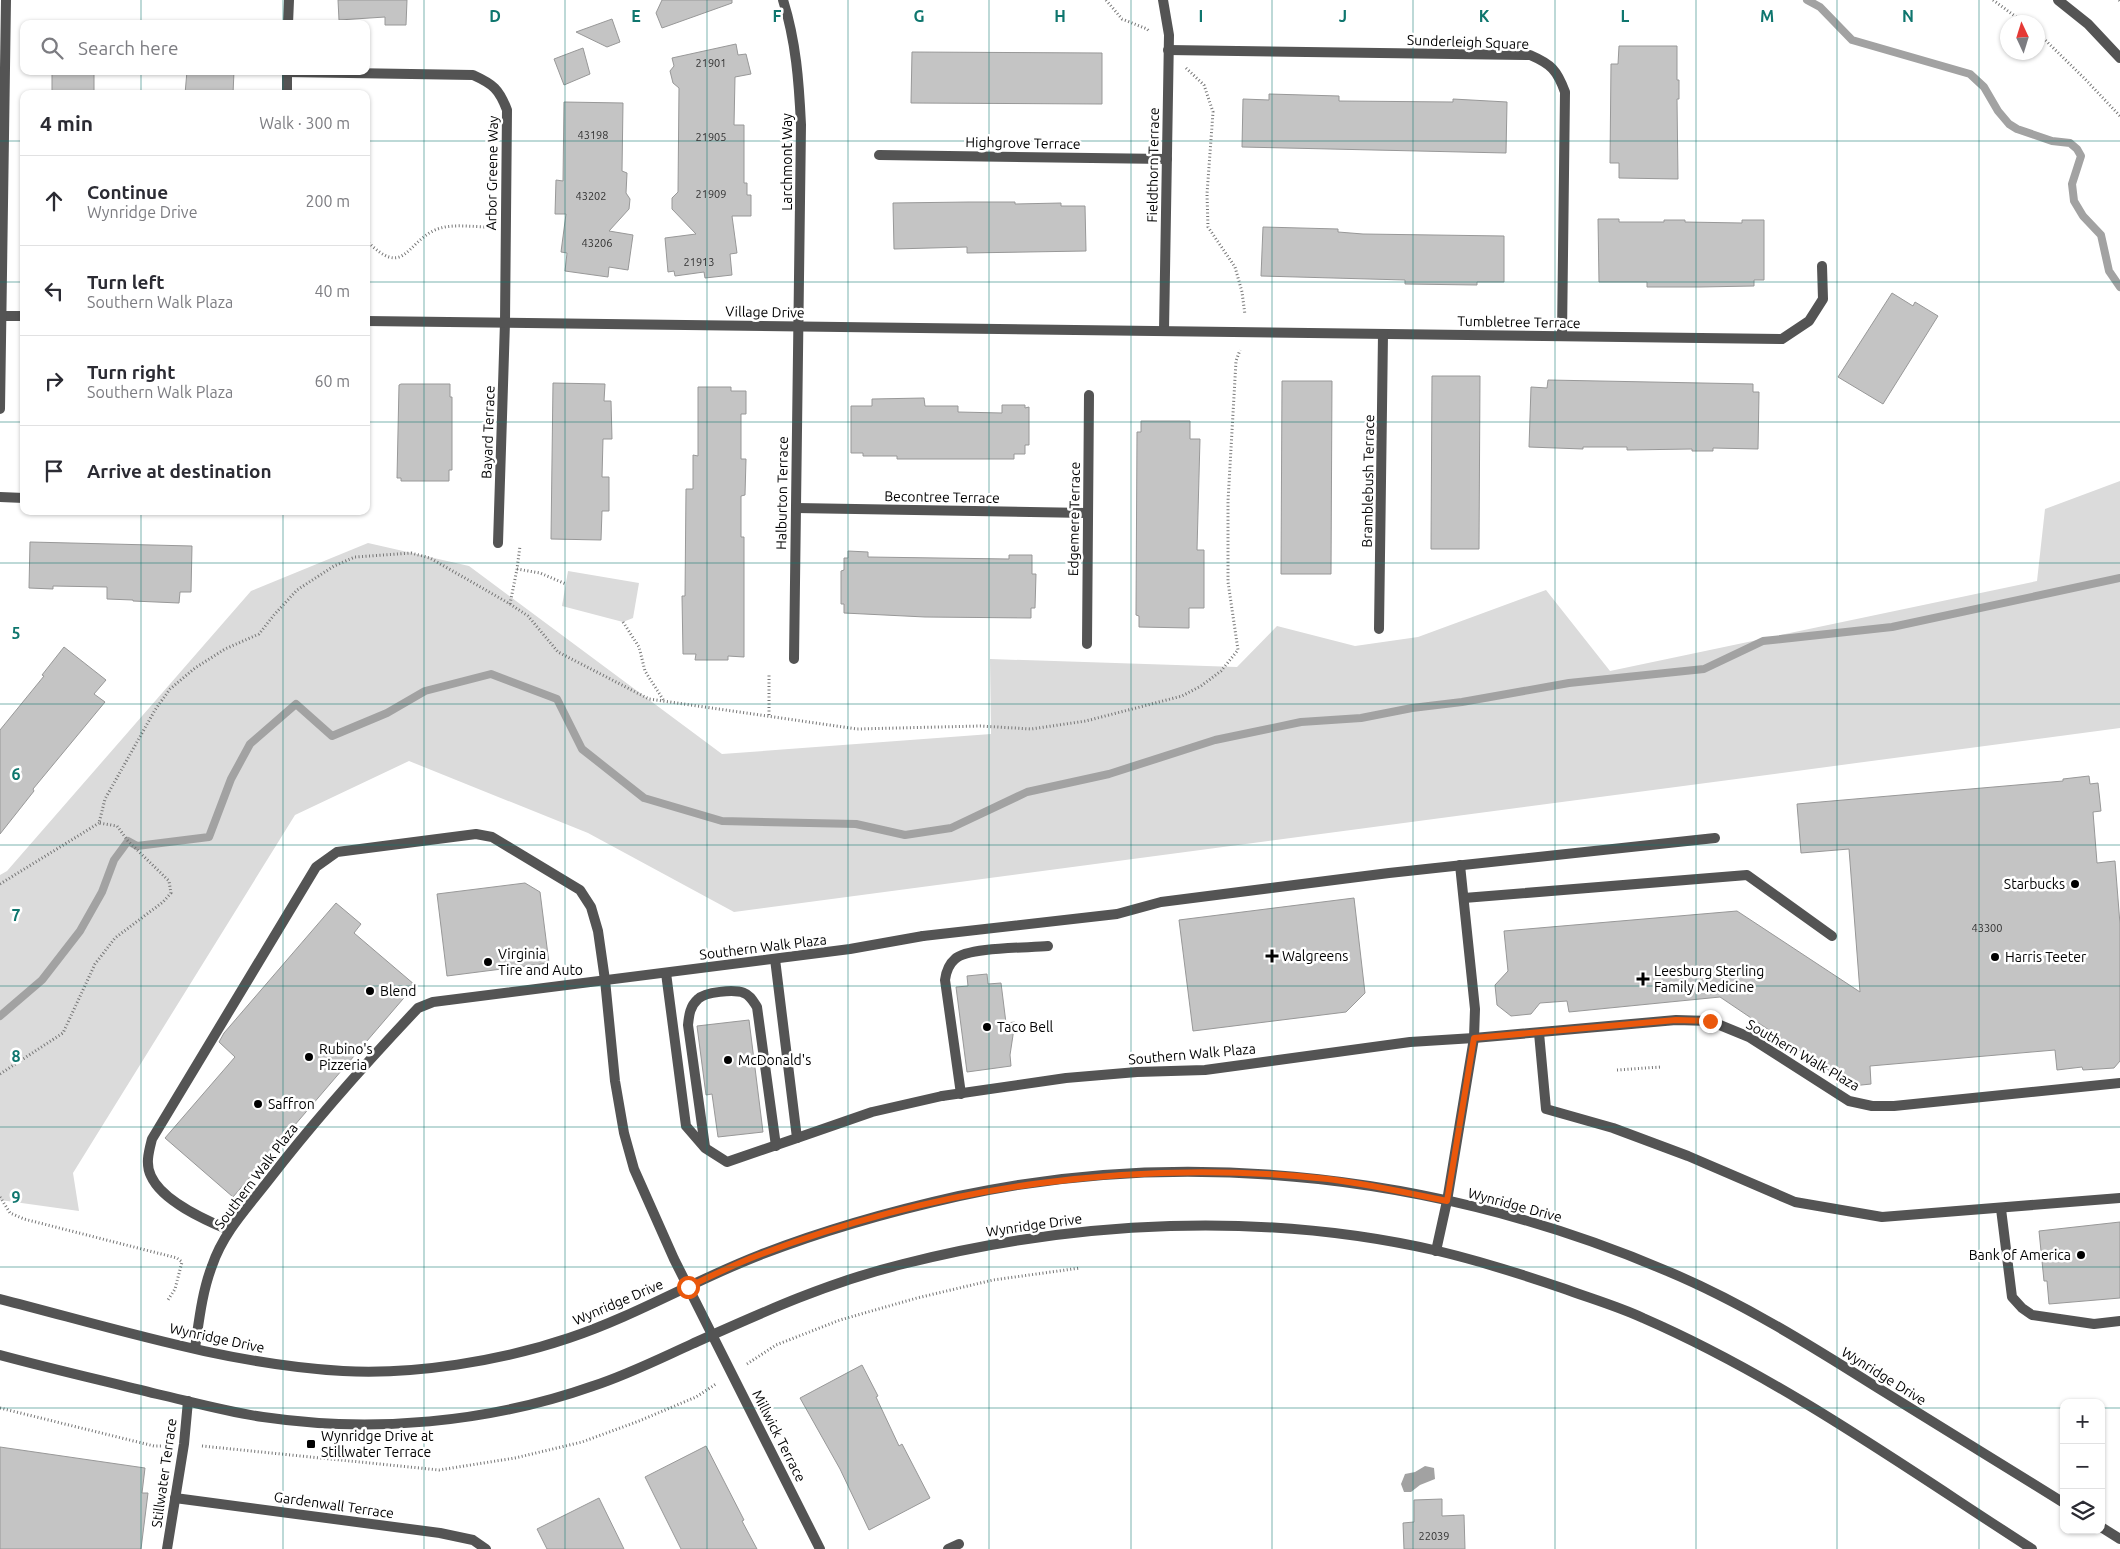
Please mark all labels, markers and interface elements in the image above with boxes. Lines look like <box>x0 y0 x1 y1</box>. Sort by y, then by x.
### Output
text: D <box>489 7 501 25</box>
text: E <box>631 7 641 25</box>
text: F <box>773 7 782 25</box>
text: G <box>913 7 925 25</box>
text: H <box>1054 7 1066 25</box>
text: I <box>1199 7 1203 25</box>
text: J <box>1339 7 1347 25</box>
text: K <box>1479 7 1490 25</box>
text: L <box>1621 7 1630 25</box>
text: M <box>1760 7 1774 25</box>
text: N <box>1902 7 1914 25</box>
north arrow <box>2000 15 2045 60</box>
search box <box>20 20 370 75</box>
street label: Sunderleigh Square <box>1407 32 1529 52</box>
icon: search <box>38 34 66 62</box>
text: Search here <box>78 37 178 59</box>
house number: 21901 <box>695 57 727 69</box>
street label: Fieldthorn Terrace <box>1144 107 1162 223</box>
text: 4 min <box>40 111 93 135</box>
street label: Larchmont Way <box>779 113 795 211</box>
text: Walk · 300 m <box>259 114 350 132</box>
street label: Arbor Greene Way <box>483 115 501 231</box>
house number: 43198 <box>577 129 609 141</box>
house number: 21905 <box>695 131 727 143</box>
street label: Highgrove Terrace <box>965 134 1081 152</box>
text: Continue <box>87 181 168 203</box>
icon: ahead <box>40 187 68 215</box>
house number: 21909 <box>695 188 727 200</box>
house number: 43202 <box>575 190 607 202</box>
text: 200 m <box>305 192 350 210</box>
text: Wynridge Drive <box>87 203 197 221</box>
house number: 43206 <box>581 237 613 249</box>
house number: 21913 <box>683 256 715 268</box>
text: Turn left <box>87 271 165 293</box>
icon: left <box>40 277 68 305</box>
text: 40 m <box>314 282 350 300</box>
text: Southern Walk Plaza <box>87 293 233 311</box>
street label: Village Drive <box>725 303 805 321</box>
street label: Tumbletree Terrace <box>1457 313 1581 331</box>
text: Turn right <box>87 361 175 383</box>
icon: right <box>40 367 68 395</box>
text: 60 m <box>314 372 350 390</box>
text: Southern Walk Plaza <box>87 383 233 401</box>
street label: Bayard Terrace <box>478 385 498 479</box>
street label: Bramblebush Terrace <box>1359 414 1377 548</box>
street label: Halburton Terrace <box>773 436 791 550</box>
icon: arrive <box>40 457 68 485</box>
text: Arrive at destination <box>87 460 272 482</box>
street label: Edgemere Terrace <box>1065 462 1083 576</box>
street label: Becontree Terrace <box>884 488 1000 506</box>
text: 5 <box>11 624 21 642</box>
text: 6 <box>11 765 21 783</box>
place label: Starbucks <box>2004 876 2065 892</box>
marker: Starbucks <box>2069 878 2081 890</box>
text: 7 <box>11 906 21 924</box>
house number: 43300 <box>1971 922 2003 934</box>
street label: Southern Walk Plaza <box>699 931 827 963</box>
place label: Virginia Tire and Auto <box>498 946 583 978</box>
place label: Walgreens <box>1282 948 1348 964</box>
place label: Harris Teeter <box>2005 949 2087 965</box>
marker: Walgreens <box>1266 950 1278 962</box>
marker: Harris Teeter <box>1989 951 2001 963</box>
marker: Virginia Tire and Auto <box>482 956 494 968</box>
place label: Leesburg Sterling Family Medicine <box>1654 963 1764 995</box>
marker: Leesburg Sterling Family Medicine <box>1636 972 1650 986</box>
place label: Blend <box>380 983 416 999</box>
marker: Blend <box>364 985 376 997</box>
route end <box>1699 1010 1722 1033</box>
street label: Southern Walk Plaza <box>1744 1016 1862 1094</box>
place label: Taco Bell <box>997 1019 1054 1035</box>
marker: Taco Bell <box>981 1021 993 1033</box>
street label: Southern Walk Plaza <box>1128 1040 1256 1068</box>
place label: Rubino's Pizzeria <box>319 1041 373 1073</box>
text: 8 <box>11 1047 21 1065</box>
marker: Rubino's Pizzeria <box>303 1051 315 1063</box>
place label: McDonald's <box>738 1052 811 1068</box>
marker: McDonald's <box>722 1054 734 1066</box>
place label: Saffron <box>268 1096 315 1112</box>
marker: Saffron <box>252 1098 264 1110</box>
street label: Southern Walk Plaza <box>211 1120 301 1232</box>
street label: Wynridge Drive <box>1466 1185 1564 1225</box>
text: 9 <box>11 1188 21 1206</box>
street label: Wynridge Drive <box>985 1210 1083 1240</box>
place label: Bank of America <box>1969 1247 2071 1263</box>
marker: Bank of America <box>2075 1249 2087 1261</box>
street label: Wynridge Drive <box>570 1276 666 1328</box>
route start <box>677 1276 700 1299</box>
street label: Wynridge Drive <box>168 1320 266 1356</box>
street label: Wynridge Drive <box>1839 1344 1929 1408</box>
street label: Millwick Terrace <box>749 1387 809 1485</box>
map controls <box>2060 1399 2105 1534</box>
button: + <box>2060 1399 2105 1444</box>
street label: Stillwater Terrace <box>148 1417 180 1529</box>
place label: Wynridge Drive at Stillwater Terrace <box>321 1428 434 1460</box>
marker: Wynridge Drive at Stillwater Terrace <box>305 1438 317 1450</box>
button: − <box>2060 1444 2105 1489</box>
street label: Gardenwall Terrace <box>273 1489 395 1521</box>
button: layers <box>2060 1489 2105 1534</box>
house number: 22039 <box>1418 1530 1450 1542</box>

